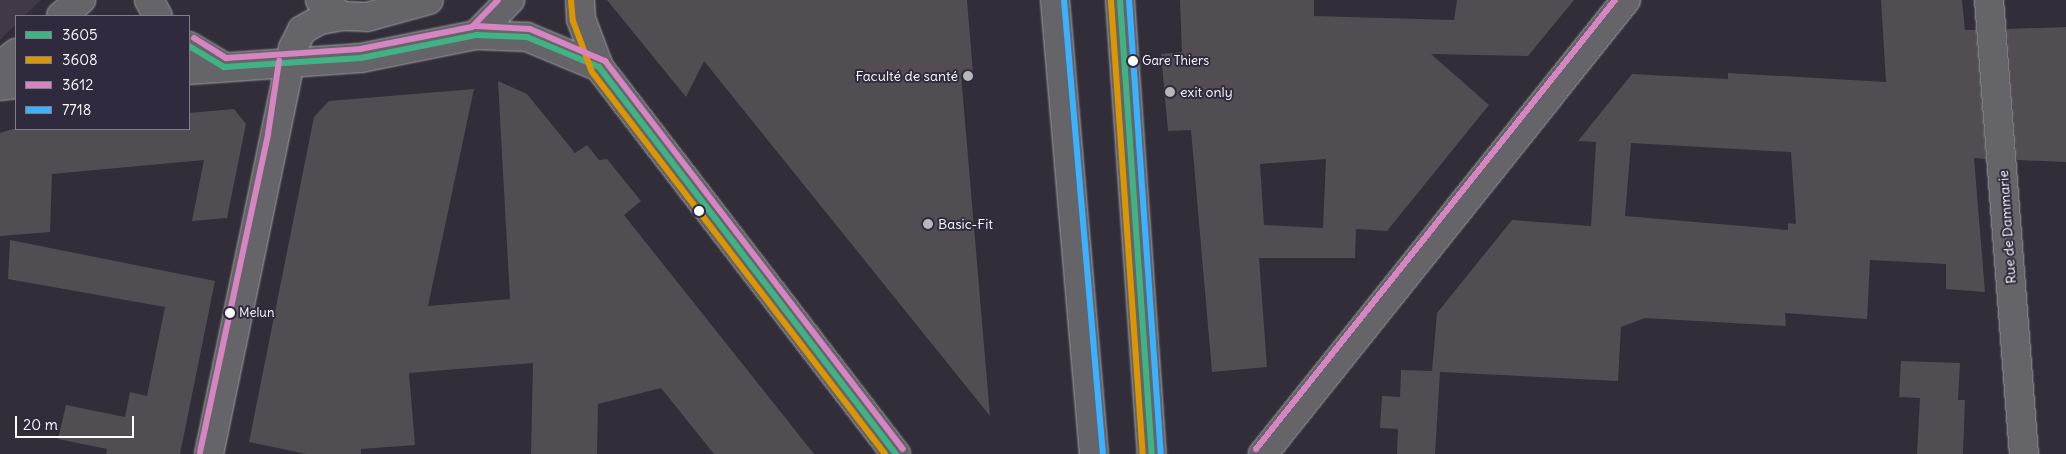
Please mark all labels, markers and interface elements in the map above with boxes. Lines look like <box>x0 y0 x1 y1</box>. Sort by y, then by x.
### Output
legend <box>15 15 190 130</box>
text: 3605 <box>62 25 98 44</box>
text: 3608 <box>62 50 98 69</box>
place label: Gare Thiers <box>1142 53 1209 69</box>
marker: Gare Thiers <box>1128 56 1138 66</box>
place label: Faculté de santé <box>855 68 958 84</box>
marker: Faculté de santé <box>962 70 974 82</box>
text: 3612 <box>62 75 93 94</box>
place label: exit only <box>1180 84 1233 100</box>
marker: exit only <box>1164 86 1176 98</box>
text: 7718 <box>62 100 91 119</box>
street label: Rue de Dammarie <box>1995 170 2019 284</box>
unlabelled marker <box>694 206 704 216</box>
place label: Basic-Fit <box>938 216 993 232</box>
marker: Basic-Fit <box>922 218 934 230</box>
place label: Melun <box>239 305 274 321</box>
marker: Melun <box>225 308 235 318</box>
scale bar <box>18 406 136 438</box>
text: 20 m <box>23 415 58 434</box>

